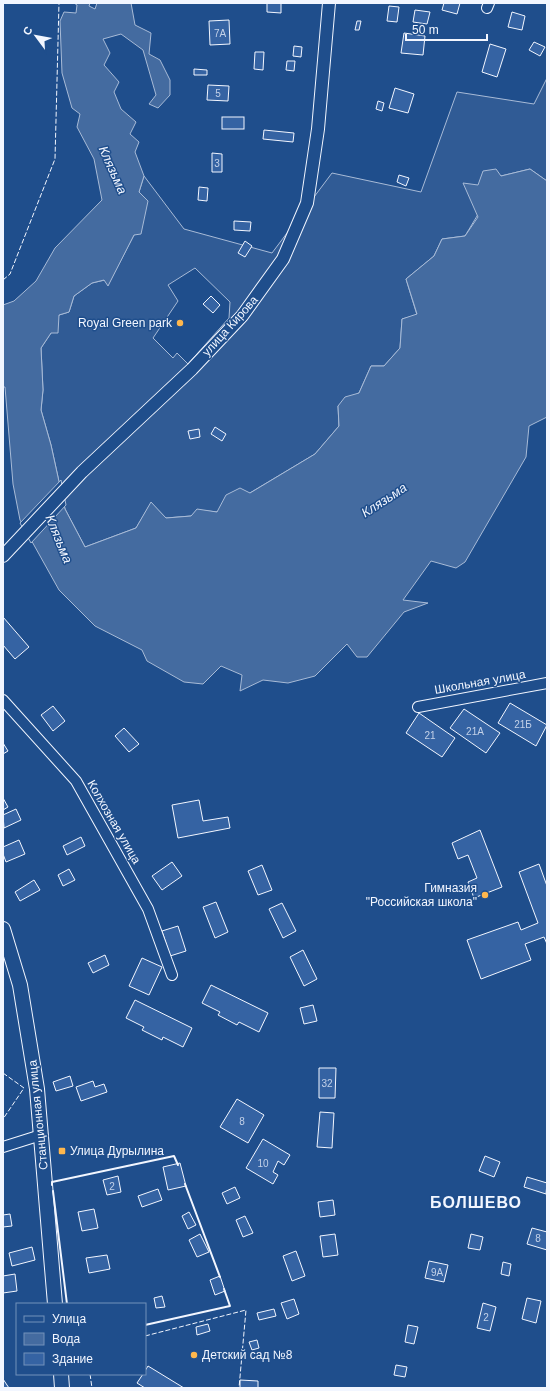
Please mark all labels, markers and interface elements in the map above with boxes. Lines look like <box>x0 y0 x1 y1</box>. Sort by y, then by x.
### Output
north arrow <box>16 16 56 56</box>
scale bar <box>406 16 487 42</box>
text: 50 m <box>412 23 439 37</box>
text: С <box>20 24 35 37</box>
house number: 7А <box>214 28 226 39</box>
house number: 5 <box>215 88 221 99</box>
water label: Клязьма <box>96 144 130 196</box>
house number: 3 <box>214 158 220 169</box>
street label: улица Кирова <box>199 293 261 359</box>
place label: Royal Green park <box>78 316 173 330</box>
marker: Royal Green park <box>175 318 185 328</box>
water label: Клязьма <box>359 480 409 520</box>
water label: Клязьма <box>42 513 76 565</box>
street label: Школьная улица <box>433 667 527 697</box>
house number: 21Б <box>514 719 532 730</box>
house number: 21А <box>466 726 484 737</box>
house number: 21 <box>424 730 436 741</box>
street label: Колхозная улица <box>84 778 144 867</box>
place label: Гимназия "Российская школа" <box>366 881 477 909</box>
marker: Гимназия "Российская школа" <box>480 890 490 900</box>
street label: Станционная улица <box>25 1059 51 1171</box>
house number: 32 <box>321 1078 333 1089</box>
house number: 8 <box>239 1116 245 1127</box>
place label: Улица Дурылина <box>70 1144 164 1158</box>
marker: Улица Дурылина <box>57 1146 67 1156</box>
house number: 10 <box>257 1158 269 1169</box>
house number: 2 <box>109 1181 115 1192</box>
district label: БОЛШЕВО <box>430 1194 522 1211</box>
house number: 8 <box>535 1233 541 1244</box>
house number: 9А <box>431 1267 443 1278</box>
legend <box>16 1303 146 1375</box>
text: Улица <box>52 1312 86 1326</box>
house number: 2 <box>483 1312 489 1323</box>
text: Вода <box>52 1332 80 1346</box>
place label: Детский сад №8 <box>202 1348 293 1362</box>
marker: Детский сад №8 <box>189 1350 199 1360</box>
text: Здание <box>52 1352 93 1366</box>

